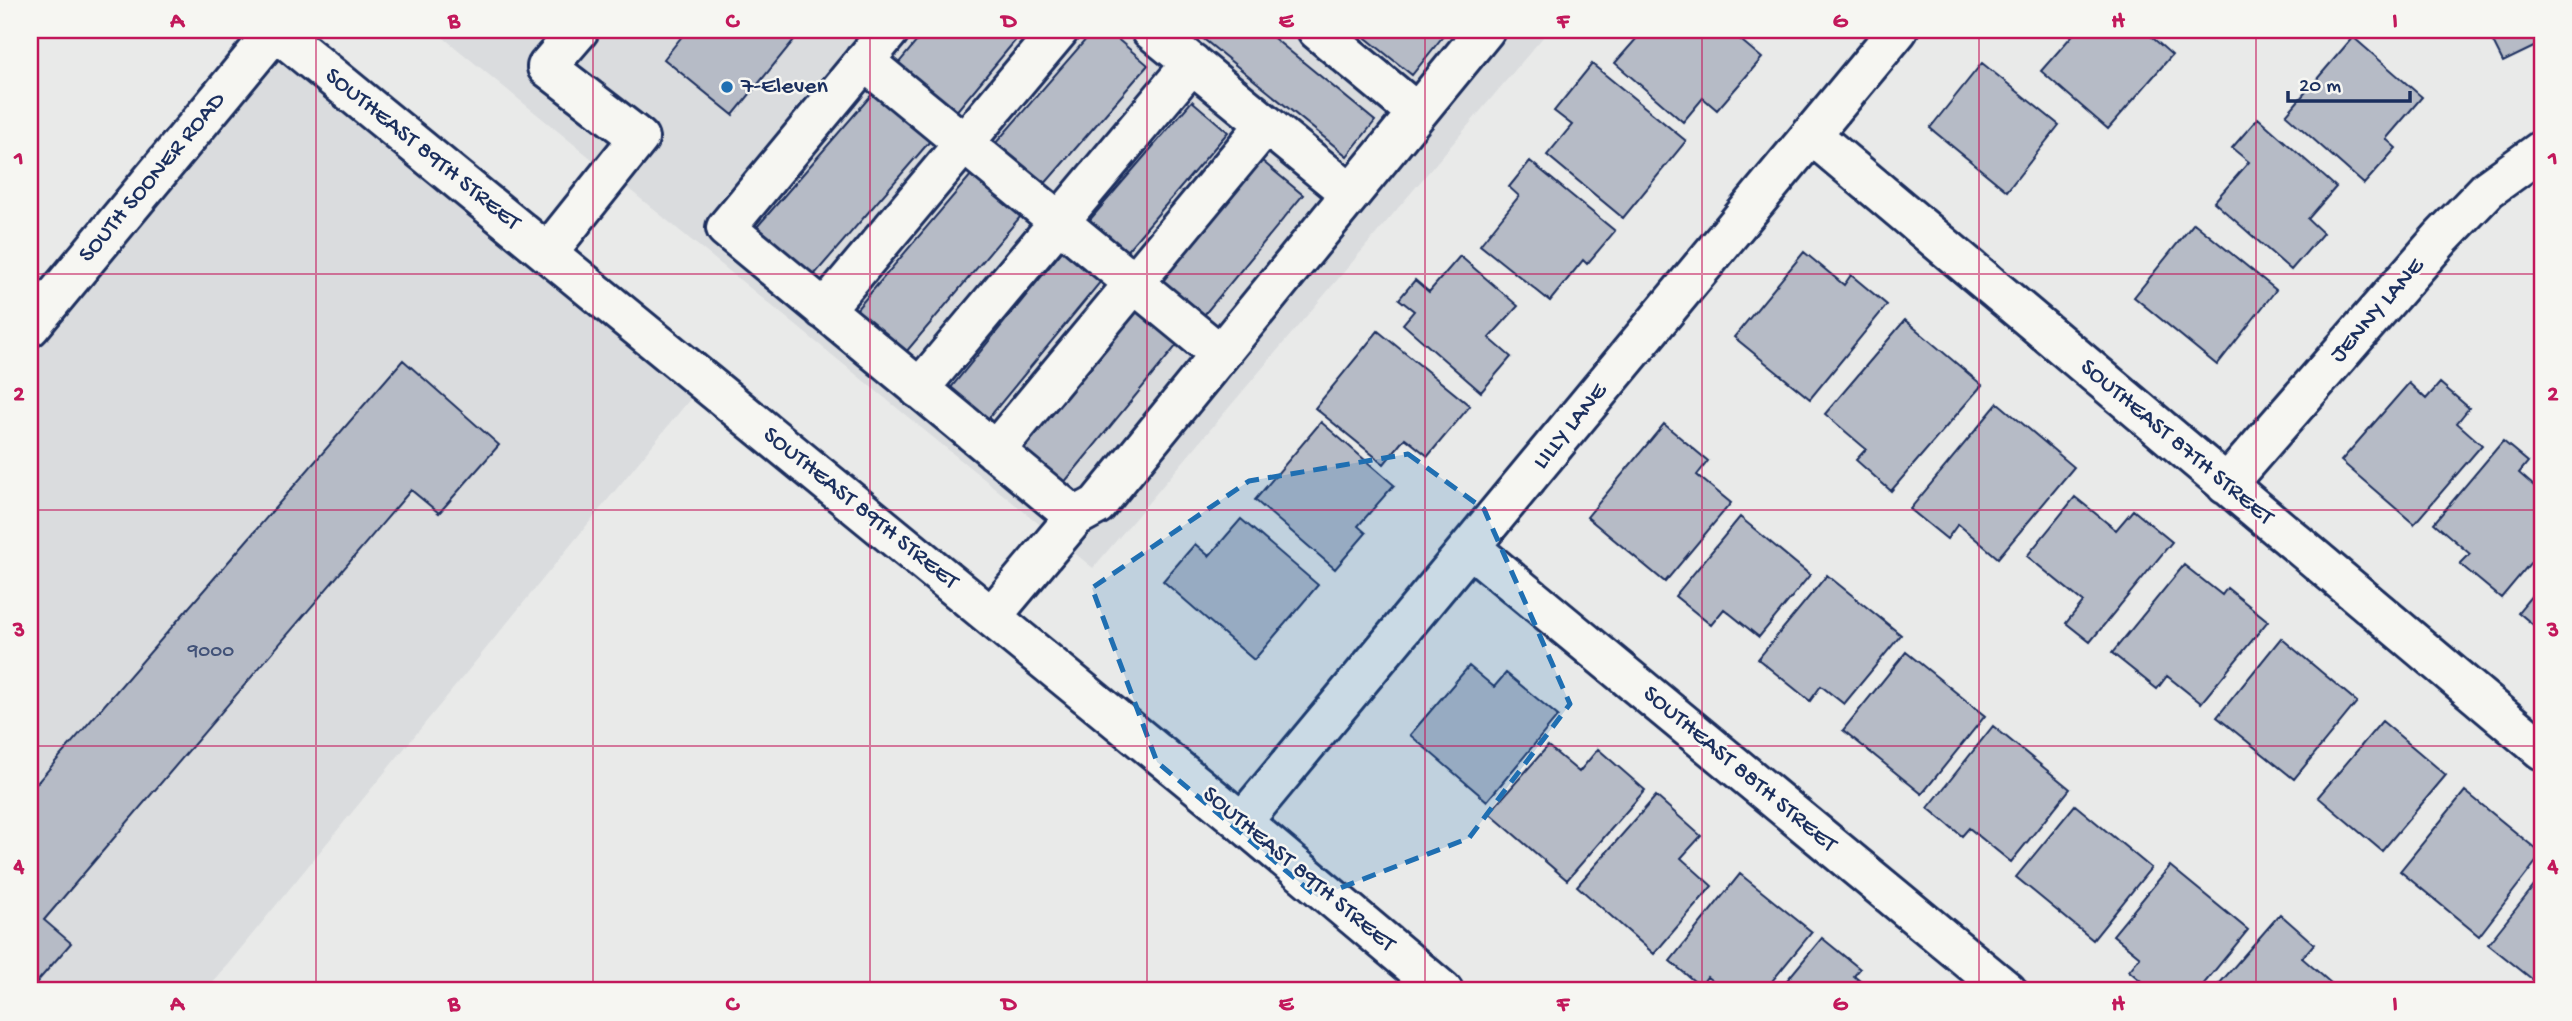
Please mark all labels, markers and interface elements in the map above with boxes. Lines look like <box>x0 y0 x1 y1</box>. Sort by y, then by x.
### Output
text: A <box>169 9 185 36</box>
text: B <box>447 9 461 36</box>
text: C <box>726 9 741 36</box>
text: D <box>1000 9 1018 36</box>
text: E <box>1279 9 1295 36</box>
text: F <box>1556 9 1571 36</box>
text: G <box>1833 9 1849 36</box>
text: H <box>2111 9 2125 36</box>
text: I <box>2392 9 2398 36</box>
scale bar <box>2288 60 2411 104</box>
street label: SOUTHEAST 89TH STREET <box>318 62 527 239</box>
place label: 7-Eleven <box>740 73 829 102</box>
text: 20 m <box>2299 75 2341 100</box>
marker: 7-Eleven <box>719 79 735 95</box>
street label: SOUTH SOONER ROAD <box>73 87 233 269</box>
text: 1 <box>13 146 24 173</box>
text: 1 <box>2547 146 2558 173</box>
street label: JENNY LANE <box>2325 252 2432 369</box>
street label: SOUTHEAST 87TH STREET <box>2073 354 2280 534</box>
street label: LILLY LANE <box>1527 377 1615 476</box>
text: 2 <box>13 382 25 409</box>
text: 2 <box>2547 382 2559 409</box>
street label: SOUTHEAST 89TH STREET <box>756 421 965 598</box>
text: 3 <box>12 618 25 645</box>
text: 3 <box>2546 618 2559 645</box>
house number: 9000 <box>187 640 234 665</box>
street label: SOUTHEAST 88TH STREET <box>1636 680 1843 861</box>
street label: SOUTHEAST 89TH STREET <box>1195 781 1402 960</box>
text: 4 <box>13 854 25 881</box>
text: 4 <box>2547 854 2559 881</box>
text: A <box>169 992 185 1019</box>
text: B <box>447 992 461 1019</box>
text: C <box>726 992 741 1019</box>
text: D <box>1000 992 1018 1019</box>
text: E <box>1279 992 1295 1019</box>
text: F <box>1556 992 1571 1019</box>
text: G <box>1833 992 1849 1019</box>
text: H <box>2111 992 2125 1019</box>
text: I <box>2392 992 2398 1019</box>

